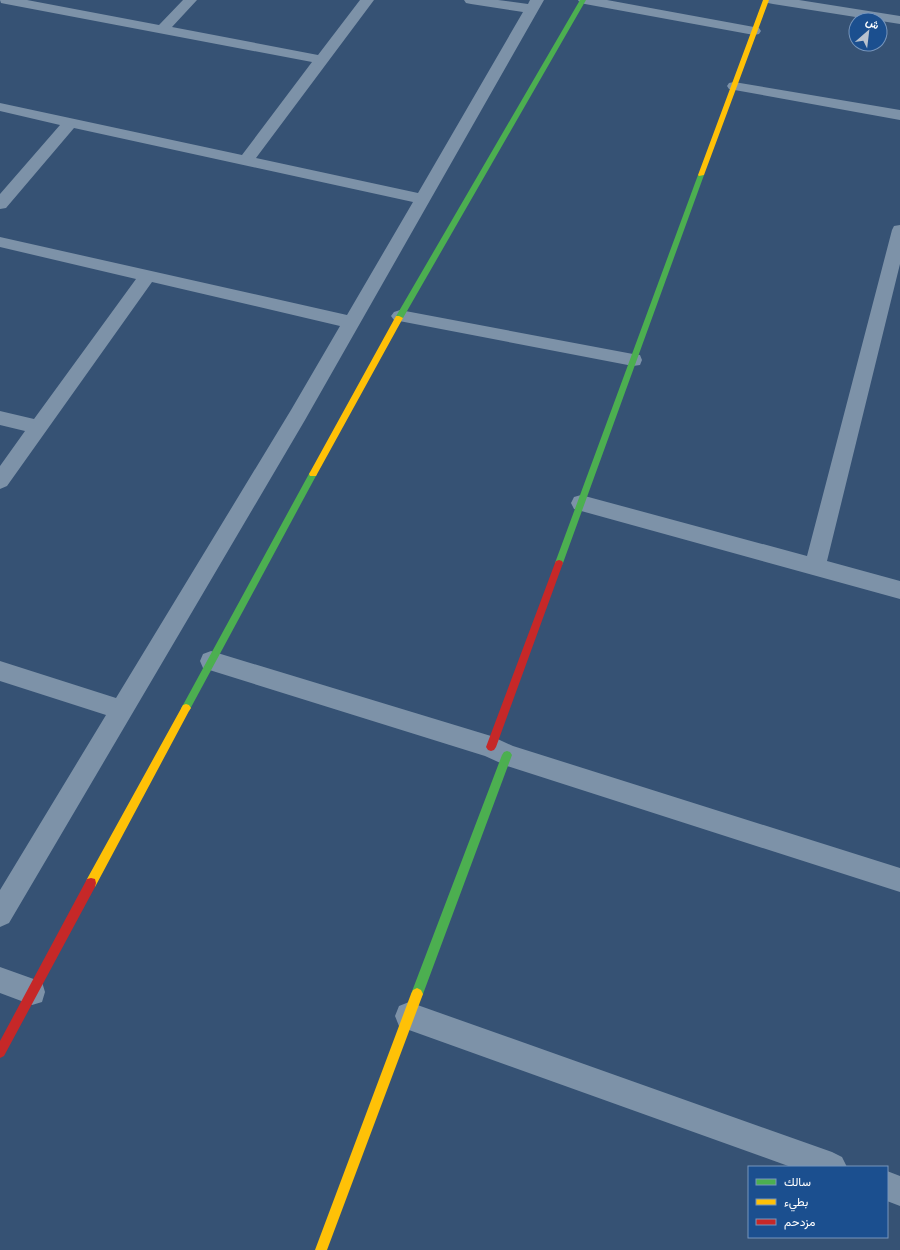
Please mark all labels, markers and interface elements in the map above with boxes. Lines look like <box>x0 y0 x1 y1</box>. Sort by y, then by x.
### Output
north arrow <box>848 12 888 52</box>
text: ش <box>864 15 881 32</box>
legend <box>748 1166 888 1238</box>
text: سالك <box>784 1175 811 1188</box>
text: بطيء <box>784 1195 808 1212</box>
text: مزدحم <box>784 1215 815 1230</box>

